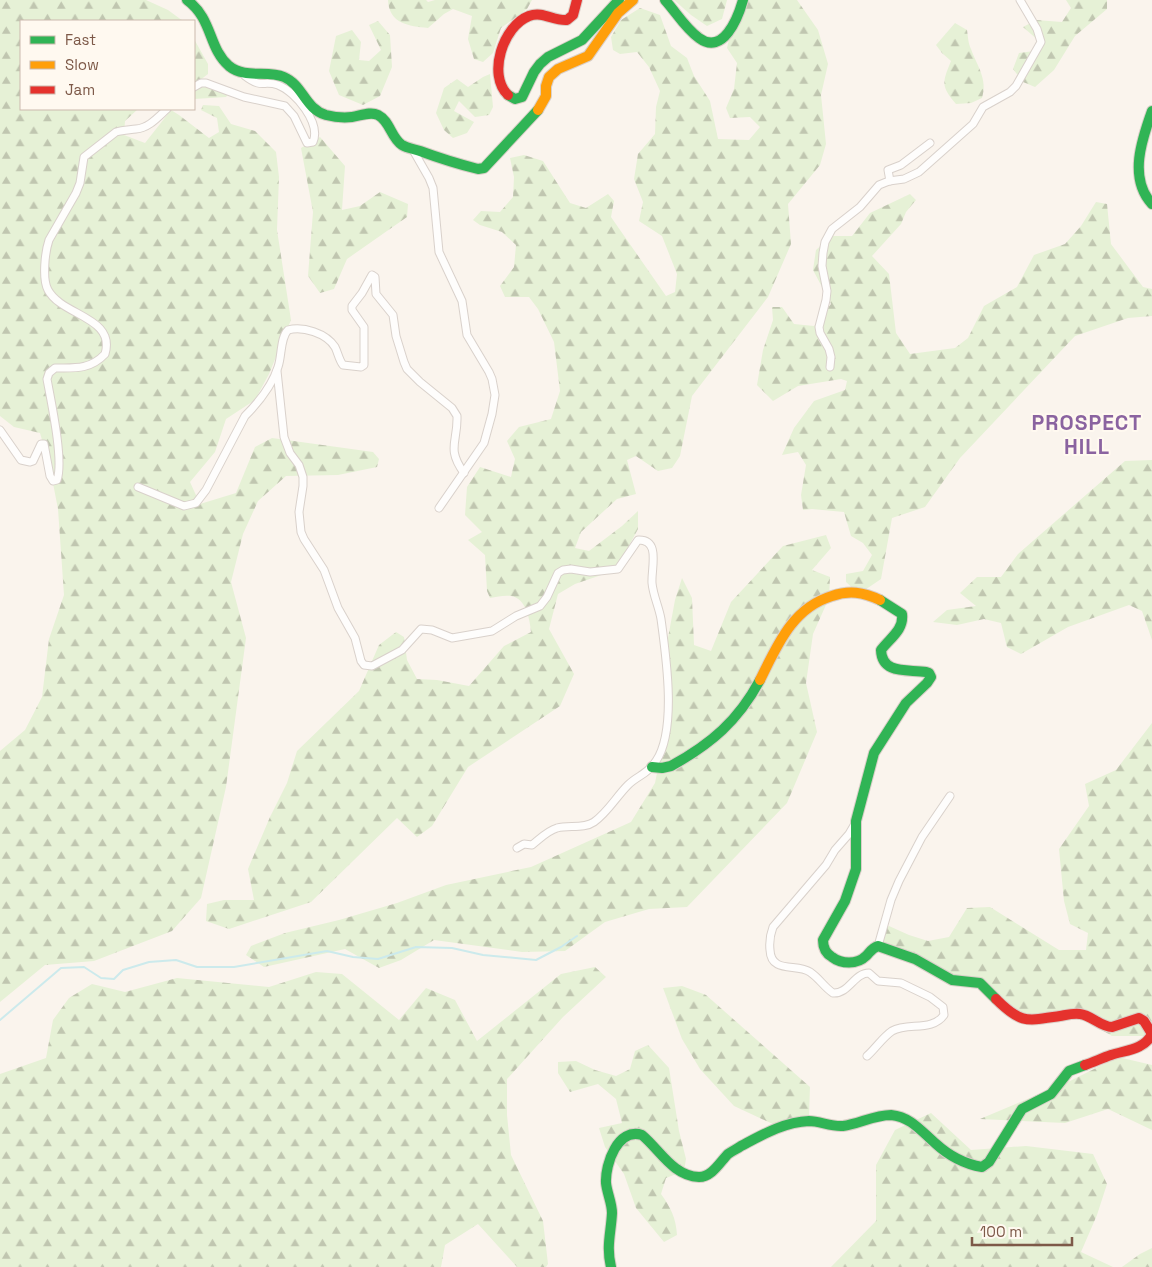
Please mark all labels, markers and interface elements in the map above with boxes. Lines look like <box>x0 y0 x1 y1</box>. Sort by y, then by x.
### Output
legend <box>20 20 195 110</box>
text: Fast <box>65 30 96 49</box>
text: Slow <box>65 55 99 74</box>
text: Jam <box>65 80 95 99</box>
district label: PROSPECT HILL <box>1032 409 1142 460</box>
scale bar <box>972 1214 1072 1246</box>
text: 100 m <box>980 1222 1022 1241</box>

